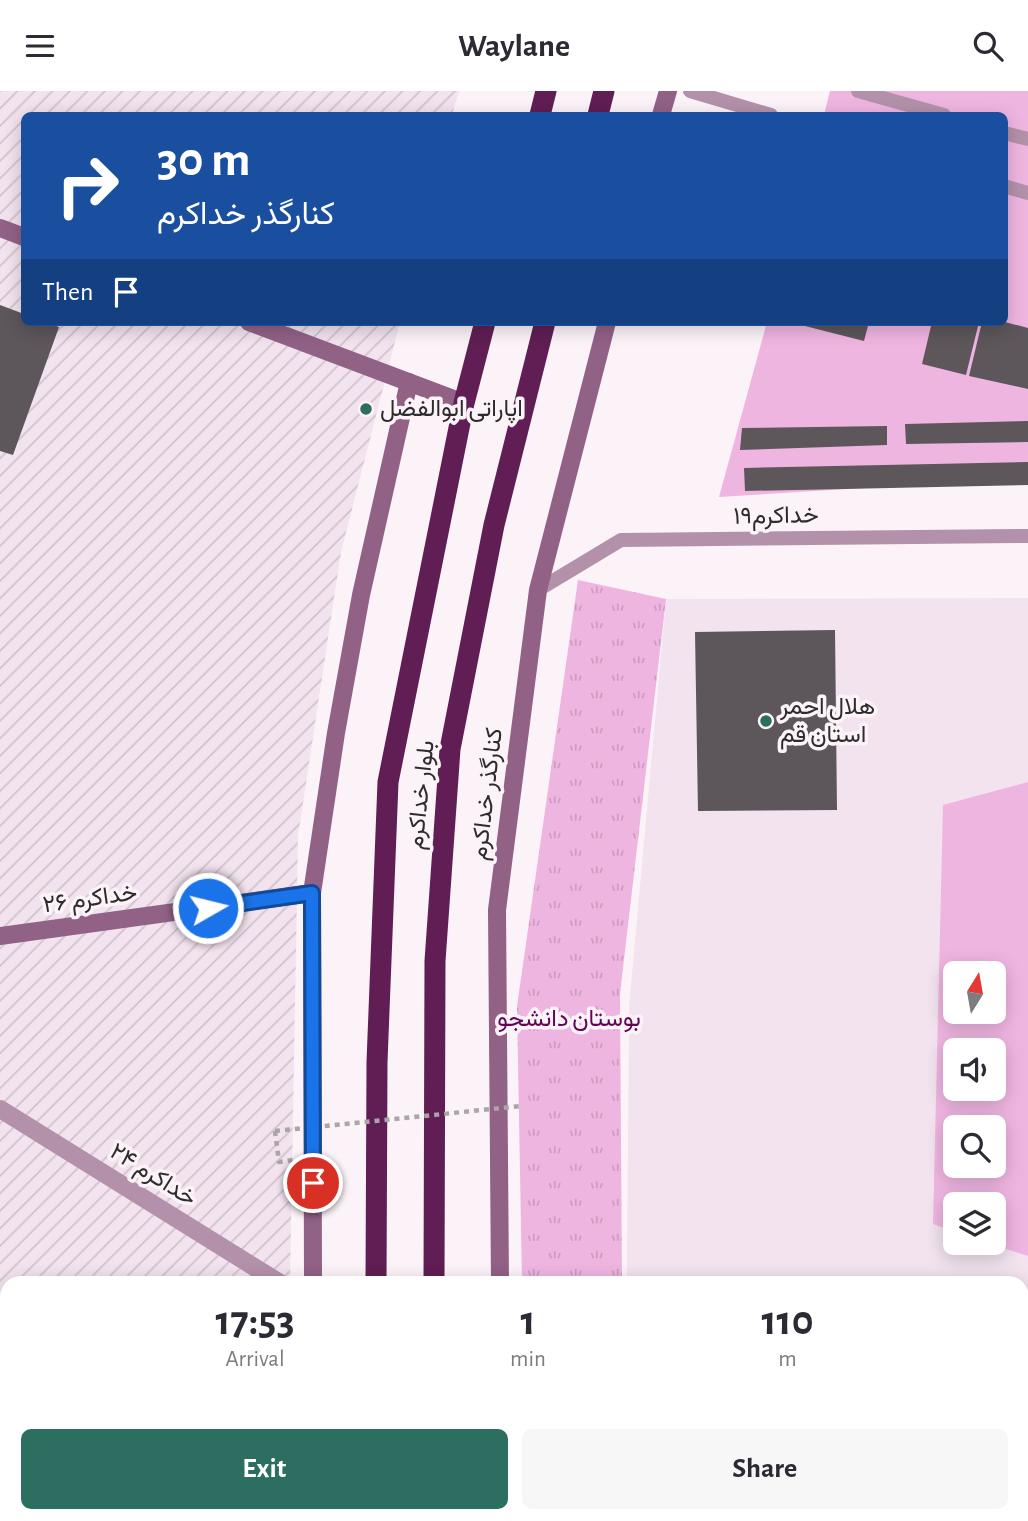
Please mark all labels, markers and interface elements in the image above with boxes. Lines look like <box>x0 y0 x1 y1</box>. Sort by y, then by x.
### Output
icon: menu <box>21 27 59 65</box>
icon: search <box>969 27 1007 65</box>
text: Waylane <box>458 30 570 62</box>
text: 30 m <box>157 136 251 185</box>
icon: right <box>42 140 133 231</box>
text: کنارگذر خداکرم <box>157 198 335 230</box>
icon: arrive <box>107 273 145 311</box>
text: Then <box>42 279 93 305</box>
place label: اپاراتی ابوالفضل <box>380 397 523 424</box>
marker: اپاراتی ابوالفضل <box>358 401 374 417</box>
street label: ۱۹خداکرم <box>733 503 819 532</box>
place label: هلال احمر استان قم <box>779 695 875 750</box>
marker: هلال احمر استان قم <box>758 713 774 729</box>
street label: کنارگذر خداکرم <box>466 726 510 862</box>
street label: بلوار خداکرم <box>403 739 442 851</box>
position arrow <box>171 871 245 945</box>
street label: ۲۶ خداکرم <box>41 881 139 920</box>
north arrow <box>943 961 1006 1024</box>
map controls <box>943 961 1006 1255</box>
park label: بوستان دانشجو <box>497 1007 641 1033</box>
button: sound <box>943 1038 1006 1101</box>
button: search <box>943 1115 1006 1178</box>
street label: ۲۴ خداکرم <box>104 1139 200 1213</box>
pin <box>283 1153 343 1213</box>
icon: arrive <box>294 1164 332 1202</box>
button: layers <box>943 1192 1006 1255</box>
text: 17:53 <box>215 1300 295 1342</box>
text: 1 <box>520 1300 536 1342</box>
text: 110 <box>761 1300 814 1342</box>
text: Arrival <box>225 1348 285 1371</box>
text: min <box>510 1348 546 1371</box>
text: m <box>778 1348 797 1371</box>
button: Exit <box>21 1429 508 1509</box>
button: Share <box>522 1429 1008 1509</box>

